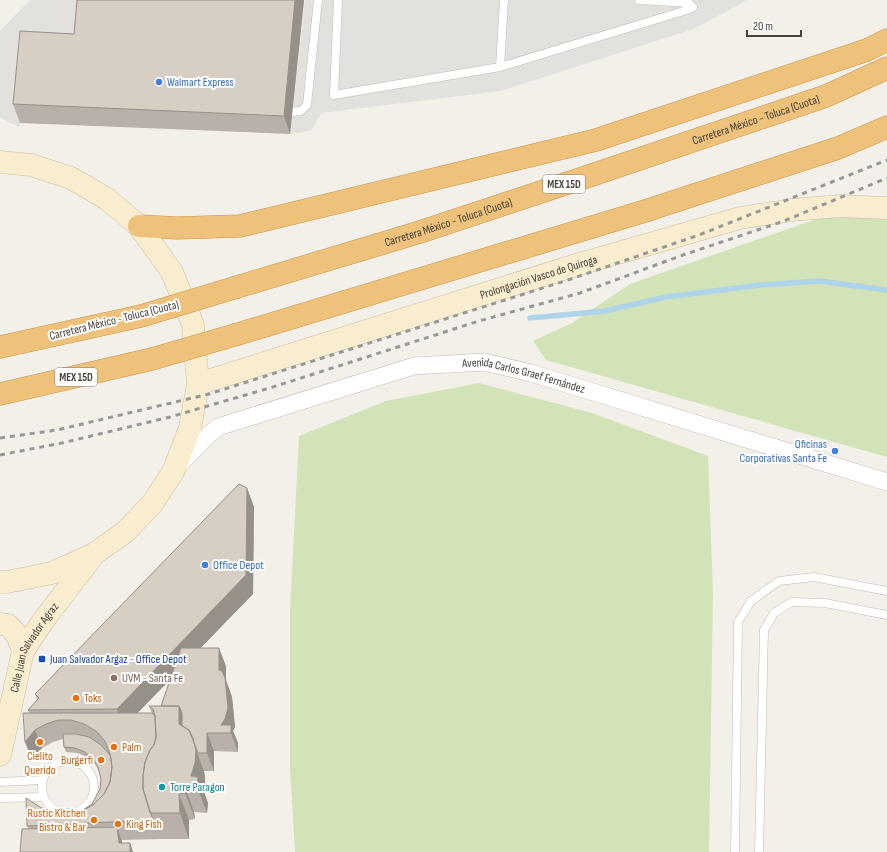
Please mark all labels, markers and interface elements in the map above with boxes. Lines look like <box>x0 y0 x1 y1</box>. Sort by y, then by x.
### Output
scale bar <box>747 12 801 38</box>
text: 20 m <box>753 19 773 34</box>
place label: Walmart Express <box>167 75 234 90</box>
marker: Walmart Express <box>154 77 164 87</box>
street label: Carretera México - Toluca (Cuota) <box>690 92 821 149</box>
road number: MEX 15D <box>543 175 585 193</box>
street label: Carretera México - Toluca (Cuota) <box>383 195 514 250</box>
street label: Prolongación Vasco de Quiroga <box>478 252 599 303</box>
street label: Carretera México - Toluca (Cuota) <box>48 297 181 344</box>
street label: Avenida Carlos Graef Fernández <box>461 355 587 397</box>
road number: MEX 15D <box>55 368 97 386</box>
place label: Oficinas Corporativas Santa Fe <box>740 437 827 466</box>
marker: Oficinas Corporativas Santa Fe <box>830 446 840 456</box>
place label: Office Depot <box>213 558 264 573</box>
marker: Office Depot <box>200 560 210 570</box>
street label: Calle Juan Salvador Agraz <box>7 599 63 694</box>
place label: Juan Salvador Argaz - Office Depot <box>49 652 187 667</box>
marker: Juan Salvador Argaz - Office Depot <box>37 654 47 664</box>
place label: UVM - Santa Fe <box>122 671 183 686</box>
marker: UVM - Santa Fe <box>109 673 119 683</box>
place label: Toks <box>84 691 102 706</box>
marker: Toks <box>71 693 81 703</box>
marker: Cielito Querido <box>35 737 45 747</box>
place label: Palm <box>122 740 142 755</box>
marker: Palm <box>109 742 119 752</box>
place label: Cielito Querido <box>24 749 56 778</box>
place label: Burgerfi <box>61 753 93 768</box>
marker: Burgerfi <box>96 755 106 765</box>
place label: Torre Paragon <box>170 780 225 795</box>
marker: Torre Paragon <box>157 782 167 792</box>
place label: Rustic Kitchen Bistro & Bar <box>27 806 87 835</box>
marker: Rustic Kitchen Bistro & Bar <box>89 815 99 825</box>
place label: King Fish <box>126 817 162 832</box>
marker: King Fish <box>113 819 123 829</box>

